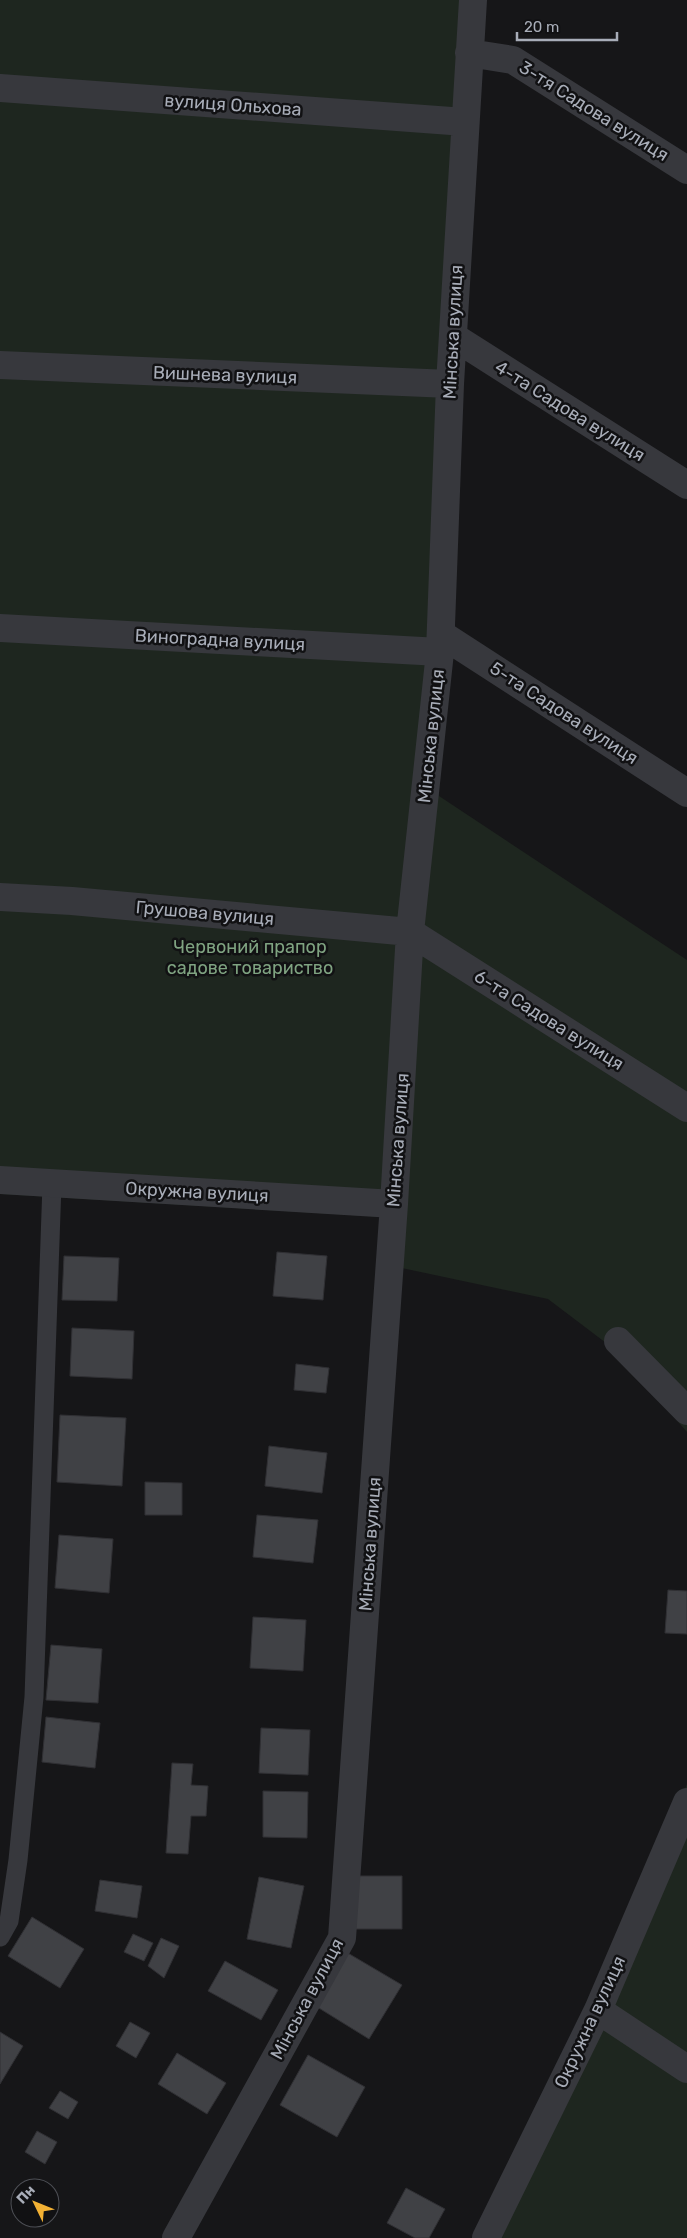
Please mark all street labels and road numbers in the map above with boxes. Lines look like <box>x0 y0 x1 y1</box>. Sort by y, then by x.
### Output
street label: 3-тя Садова вулиця <box>515 56 673 166</box>
street label: вулиця Ольхова <box>164 89 302 121</box>
street label: Мінська вулиця <box>439 264 467 400</box>
street label: 4-та Садова вулиця <box>491 356 649 466</box>
street label: Вишнева вулиця <box>152 361 298 389</box>
street label: Виноградна вулиця <box>134 625 306 655</box>
street label: 5-та Садова вулиця <box>486 657 642 769</box>
street label: Мінська вулиця <box>413 668 449 804</box>
street label: Грушова вулиця <box>135 896 275 930</box>
street label: 6-та Садова вулиця <box>470 965 628 1075</box>
street label: Мінська вулиця <box>382 1072 414 1208</box>
street label: Окружна вулиця <box>125 1177 269 1207</box>
street label: Мінська вулиця <box>354 1476 386 1612</box>
street label: Мінська вулиця <box>266 1935 348 2063</box>
street label: Окружна вулиця <box>550 1952 630 2092</box>

